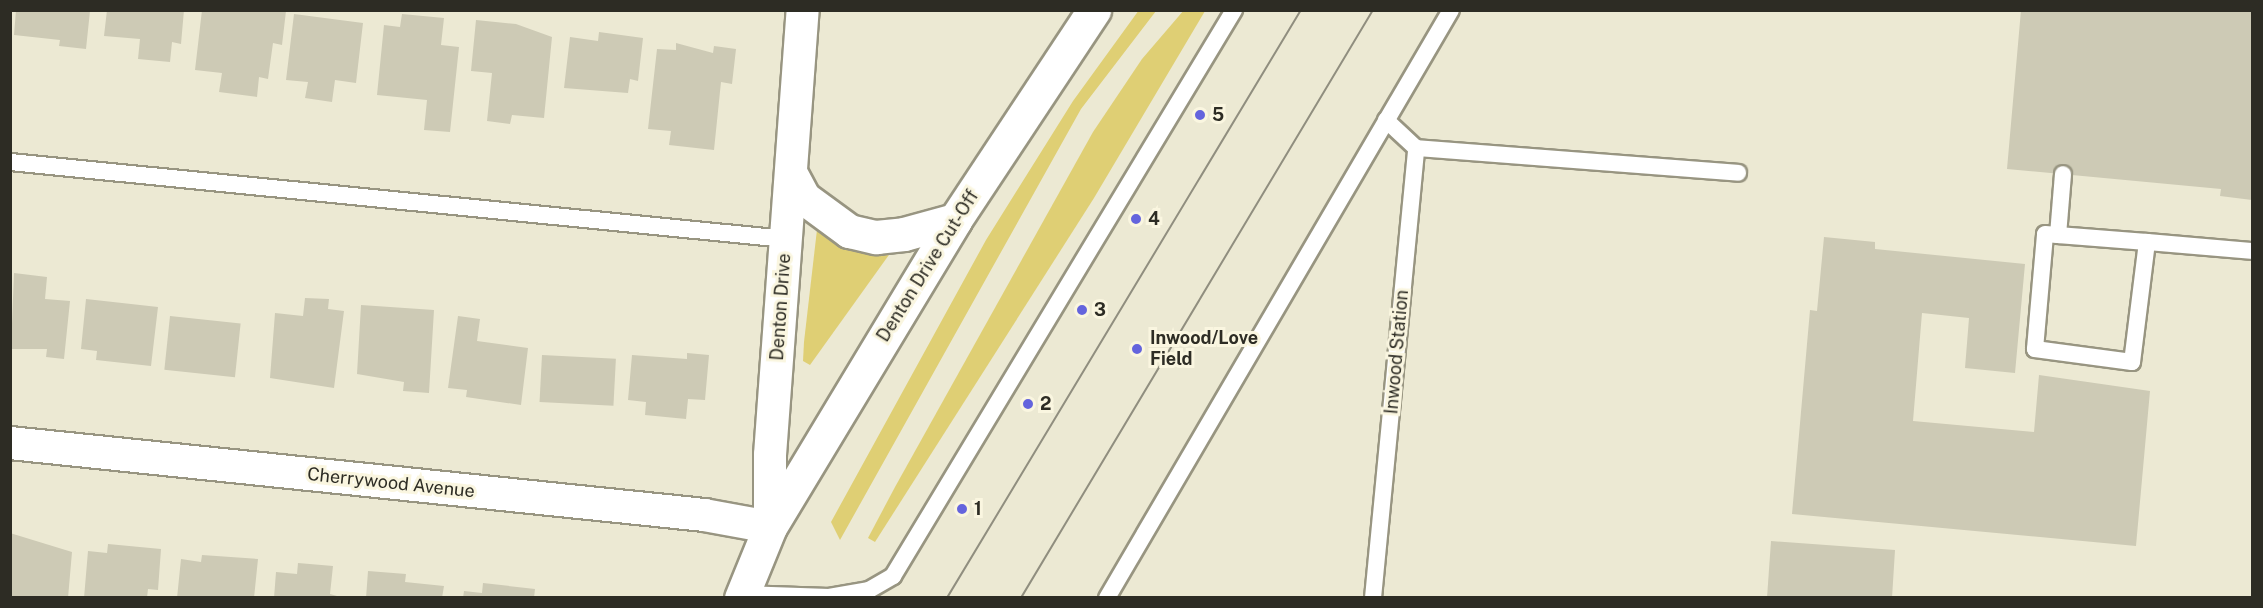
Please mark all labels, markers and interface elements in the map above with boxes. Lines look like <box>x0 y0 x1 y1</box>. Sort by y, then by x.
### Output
place label: 5 <box>1212 104 1224 126</box>
marker: 5 <box>1193 108 1207 122</box>
street label: Denton Drive Cut-Off <box>872 186 984 346</box>
place label: 4 <box>1148 208 1160 230</box>
marker: 4 <box>1129 212 1143 226</box>
street label: Denton Drive <box>766 253 796 361</box>
street label: Inwood Station <box>1381 289 1413 415</box>
place label: 3 <box>1094 299 1106 321</box>
marker: 3 <box>1075 303 1089 317</box>
place label: Inwood/Love Field <box>1150 328 1258 370</box>
marker: Inwood/Love Field <box>1128 340 1146 358</box>
place label: 2 <box>1040 393 1051 415</box>
marker: 2 <box>1021 397 1035 411</box>
street label: Cherrywood Avenue <box>306 463 476 503</box>
place label: 1 <box>974 498 982 520</box>
marker: 1 <box>955 502 969 516</box>

